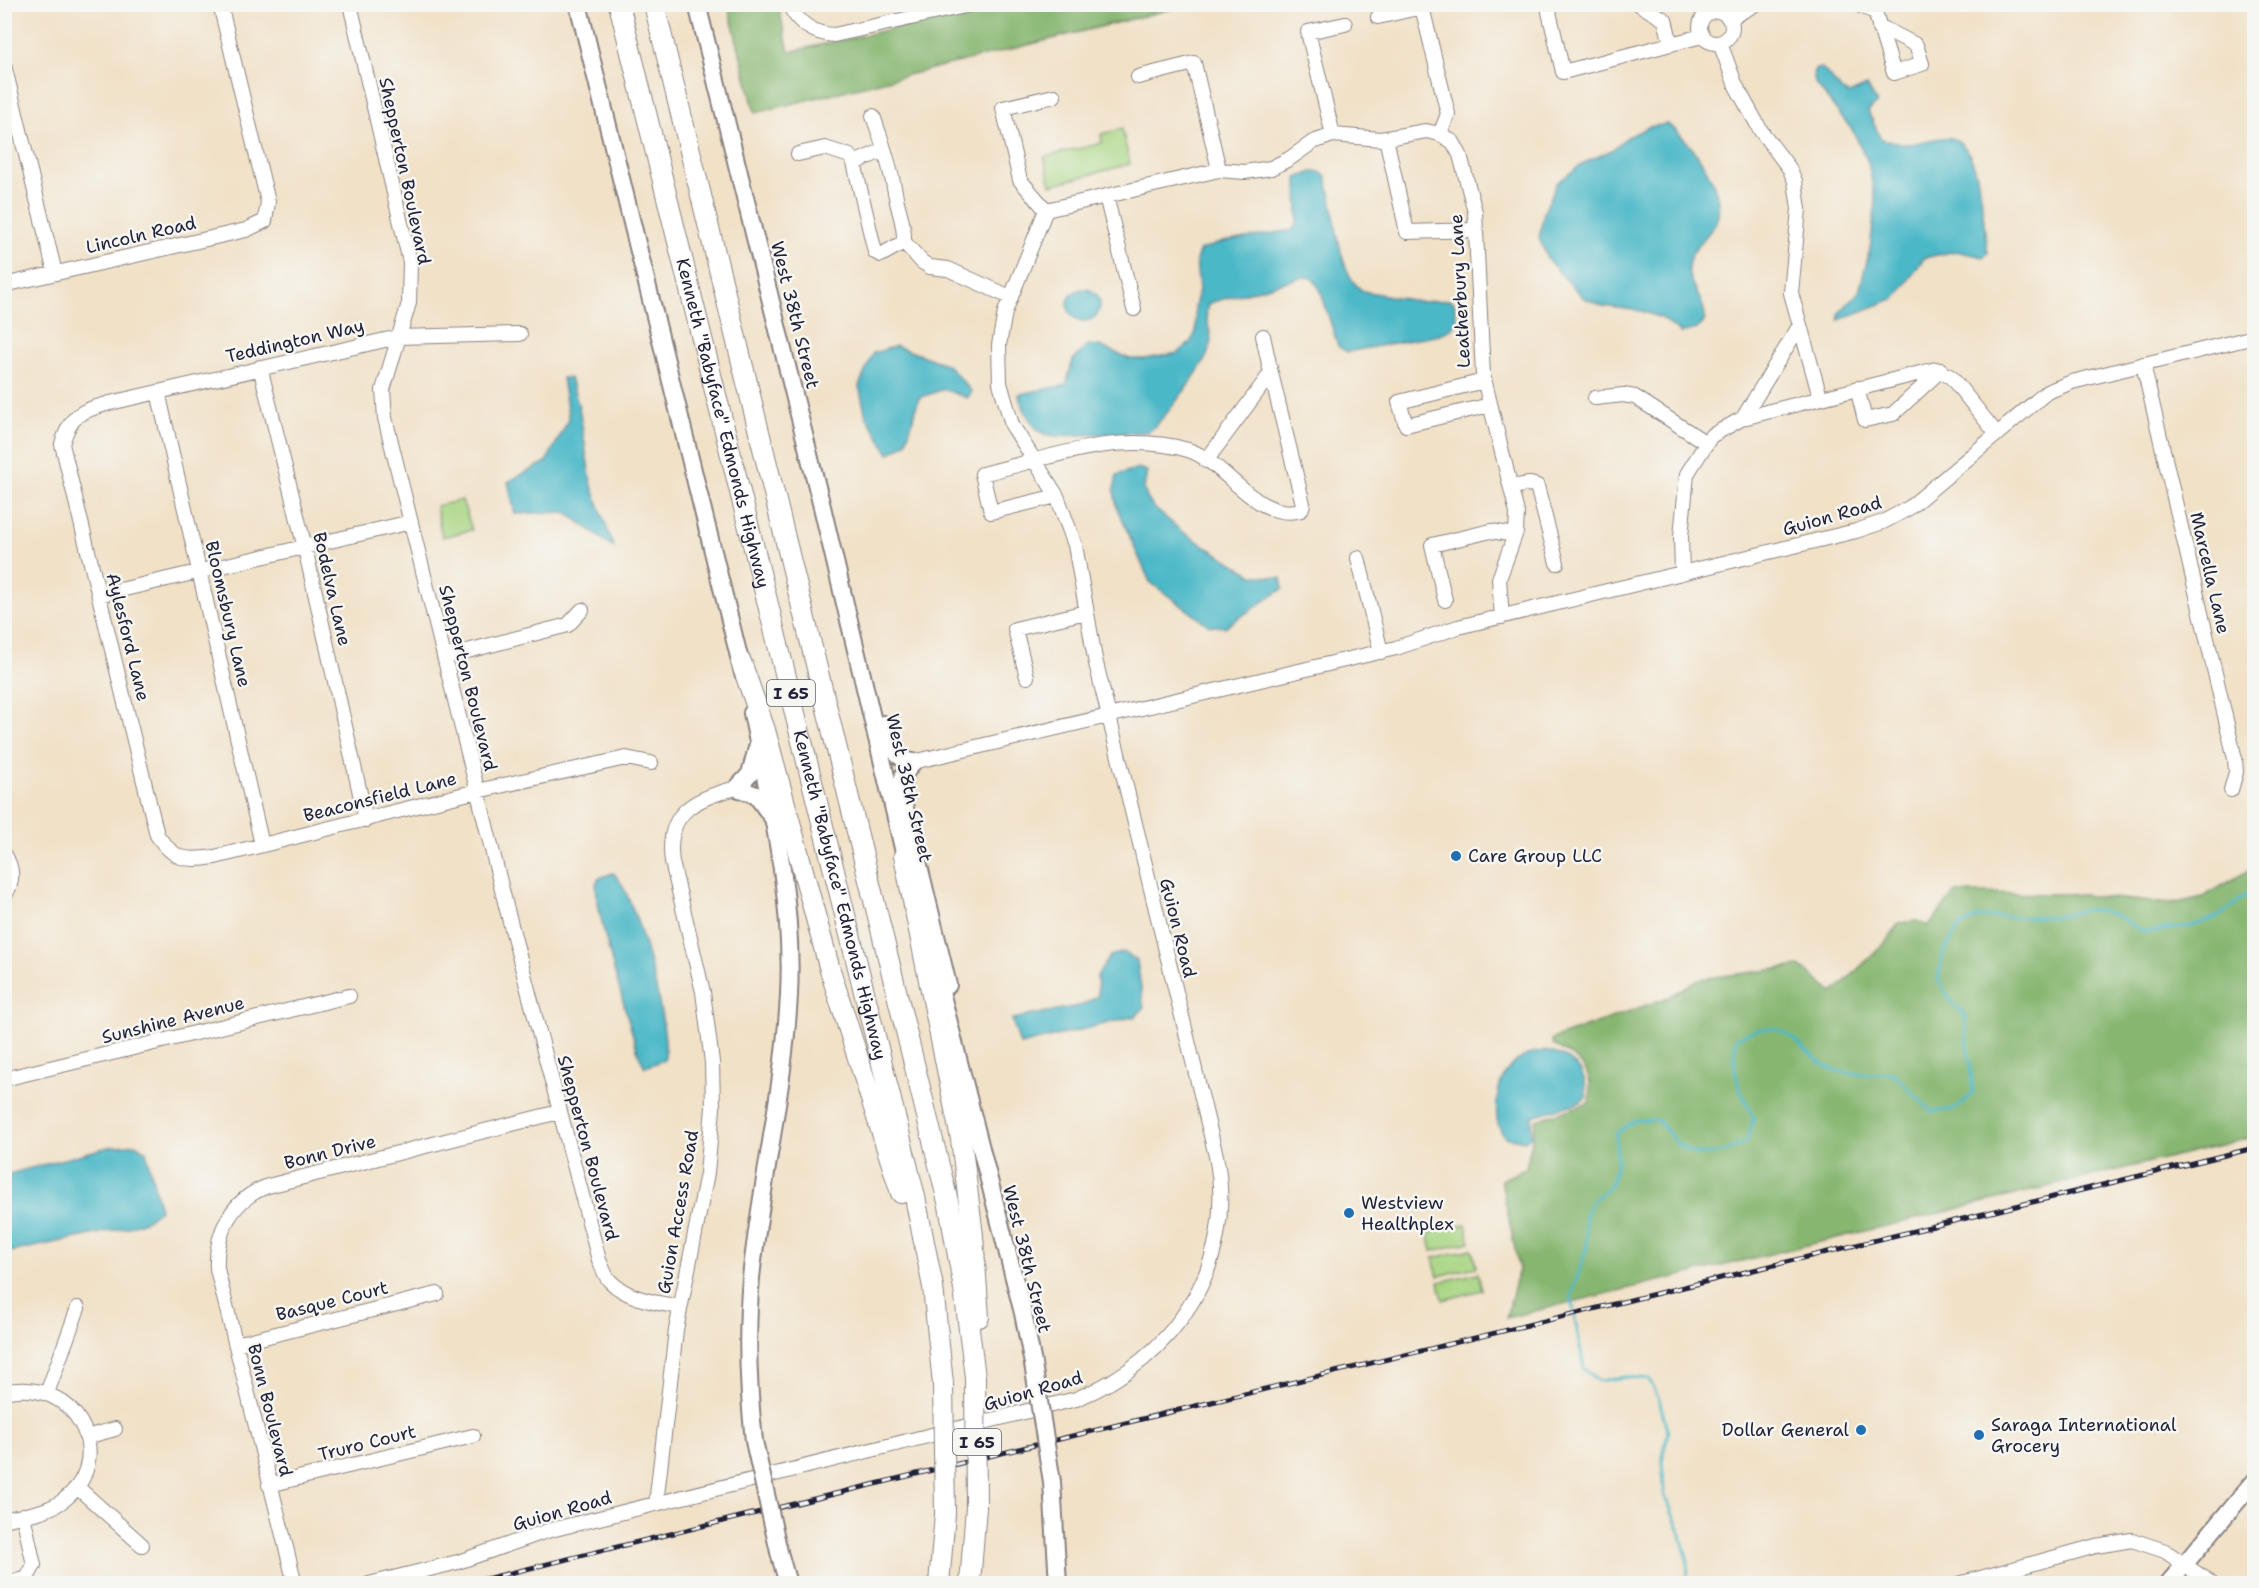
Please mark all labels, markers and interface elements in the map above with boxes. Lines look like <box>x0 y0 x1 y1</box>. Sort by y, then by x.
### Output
street label: Shepperton Boulevard <box>373 75 437 267</box>
street label: Lincoln Road <box>84 211 198 259</box>
street label: Leatherbury Lane <box>1444 213 1476 369</box>
street label: West 38th Street <box>765 239 825 391</box>
street label: Kenneth "Babyface" Edmonds Highway <box>671 256 776 591</box>
street label: Teddington Way <box>223 313 367 369</box>
street label: Guion Road <box>1780 490 1884 542</box>
street label: Marcella Lane <box>2184 510 2236 636</box>
street label: Bodelva Lane <box>307 530 357 648</box>
street label: Bloomsbury Lane <box>200 539 256 689</box>
street label: Aylesford Lane <box>101 571 155 703</box>
street label: Shepperton Boulevard <box>433 582 503 774</box>
road number: I 65 <box>767 680 815 706</box>
street label: West 38th Street <box>880 712 938 865</box>
street label: Kenneth "Babyface" Edmonds Highway <box>788 727 893 1063</box>
street label: Beaconsfield Lane <box>301 766 459 828</box>
place label: Care Group LLC <box>1468 844 1602 868</box>
marker: Care Group LLC <box>1449 849 1463 863</box>
street label: Guion Road <box>1154 876 1202 980</box>
street label: Sunshine Avenue <box>99 991 247 1049</box>
street label: Shepperton Boulevard <box>552 1053 624 1243</box>
street label: Guion Access Road <box>652 1128 704 1296</box>
street label: Bonn Drive <box>282 1129 378 1175</box>
street label: West 38th Street <box>997 1183 1057 1335</box>
place label: Westview Healthplex <box>1361 1191 1454 1236</box>
marker: Westview Healthplex <box>1342 1206 1356 1220</box>
street label: Basque Court <box>273 1275 391 1327</box>
street label: Bonn Boulevard <box>242 1341 298 1479</box>
street label: Guion Road <box>981 1365 1085 1417</box>
place label: Saraga International Grocery <box>1991 1413 2177 1458</box>
place label: Dollar General <box>1722 1418 1850 1442</box>
street label: Truro Court <box>316 1419 419 1467</box>
marker: Dollar General <box>1854 1423 1868 1437</box>
marker: Saraga International Grocery <box>1972 1428 1986 1442</box>
road number: I 65 <box>953 1429 1001 1455</box>
street label: Guion Road <box>510 1485 614 1537</box>

